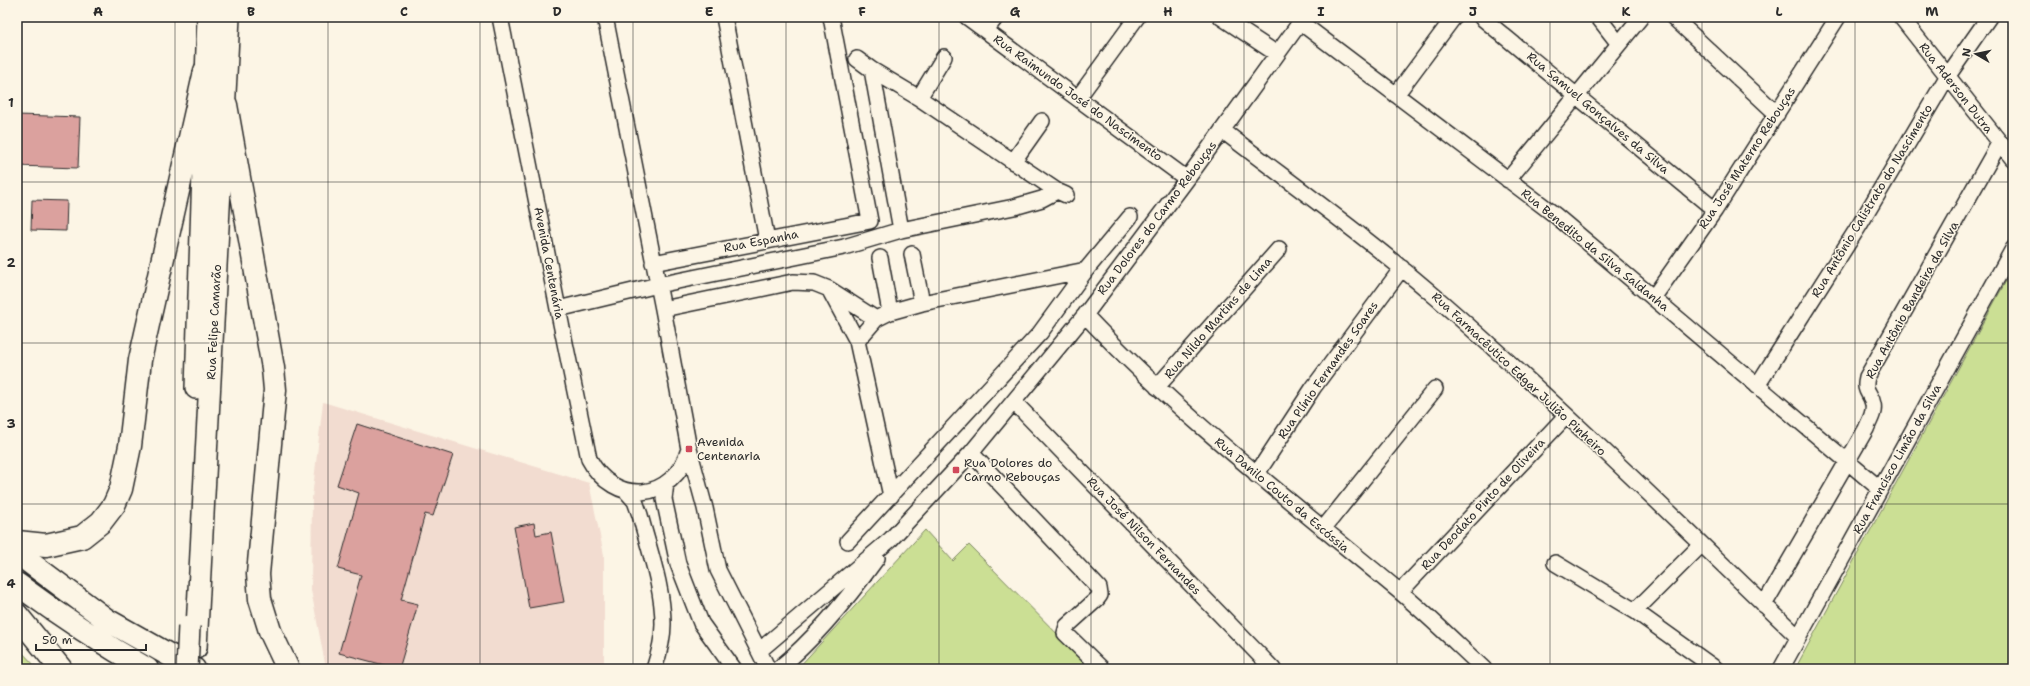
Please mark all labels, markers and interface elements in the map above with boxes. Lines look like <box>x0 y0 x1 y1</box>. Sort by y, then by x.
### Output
text: A <box>93 3 103 20</box>
text: B <box>247 3 255 20</box>
text: C <box>400 3 408 20</box>
text: D <box>552 3 562 20</box>
text: E <box>705 3 714 20</box>
text: F <box>858 3 866 20</box>
text: G <box>1010 3 1021 20</box>
text: H <box>1163 3 1173 20</box>
text: I <box>1317 3 1325 20</box>
text: J <box>1469 3 1477 20</box>
text: K <box>1622 3 1631 20</box>
text: L <box>1775 3 1783 20</box>
text: M <box>1925 3 1939 20</box>
street label: Rua Raimundo José do Nascimento <box>990 31 1166 165</box>
north arrow <box>1956 34 1996 74</box>
street label: Rua Aderson Dutra <box>1916 39 1997 137</box>
text: N <box>1959 47 1975 58</box>
street label: Rua Samuel Gonçalves da Silva <box>1523 49 1673 178</box>
street label: Rua José Materno Rebouças <box>1695 84 1799 232</box>
text: 1 <box>8 94 14 111</box>
street label: Rua Antônio Calistrato do Nascimento <box>1808 101 1936 301</box>
street label: Rua Dolores do Carmo Rebouças <box>1094 138 1220 298</box>
street label: Rua Benedito da Silva Saldanha <box>1518 185 1673 315</box>
street label: Avenida Centenária <box>530 205 568 321</box>
street label: Rua Antônio Bandeira da Silva <box>1862 218 1962 382</box>
street label: Rua Espanha <box>722 226 800 256</box>
street label: Rua Nildo Martins de Lima <box>1161 253 1276 382</box>
text: 2 <box>6 254 16 271</box>
street label: Rua Felipe Camarão <box>203 264 225 380</box>
street label: Rua Farmacêutico Edgar Julião Pinheiro <box>1428 289 1610 459</box>
street label: Rua Plínio Fernandes Soares <box>1274 298 1382 442</box>
street label: Rua Francisco Limão da Silva <box>1849 381 1945 537</box>
text: 3 <box>6 415 16 432</box>
place label: Avenida Centenaria <box>697 434 761 464</box>
street label: Rua Danilo Couto da Escóssia <box>1211 434 1353 557</box>
street label: Rua Deodato Pinto de Oliveira <box>1417 434 1549 574</box>
marker: Avenida Centenaria <box>684 444 694 454</box>
place label: Rua Dolores do Carmo Rebouças <box>964 455 1061 485</box>
marker: Rua Dolores do Carmo Rebouças <box>951 465 961 475</box>
street label: Rua José Nilson Fernandes <box>1083 474 1205 598</box>
text: 4 <box>6 575 16 592</box>
scale bar <box>36 626 146 652</box>
text: 50 m <box>42 632 72 648</box>

